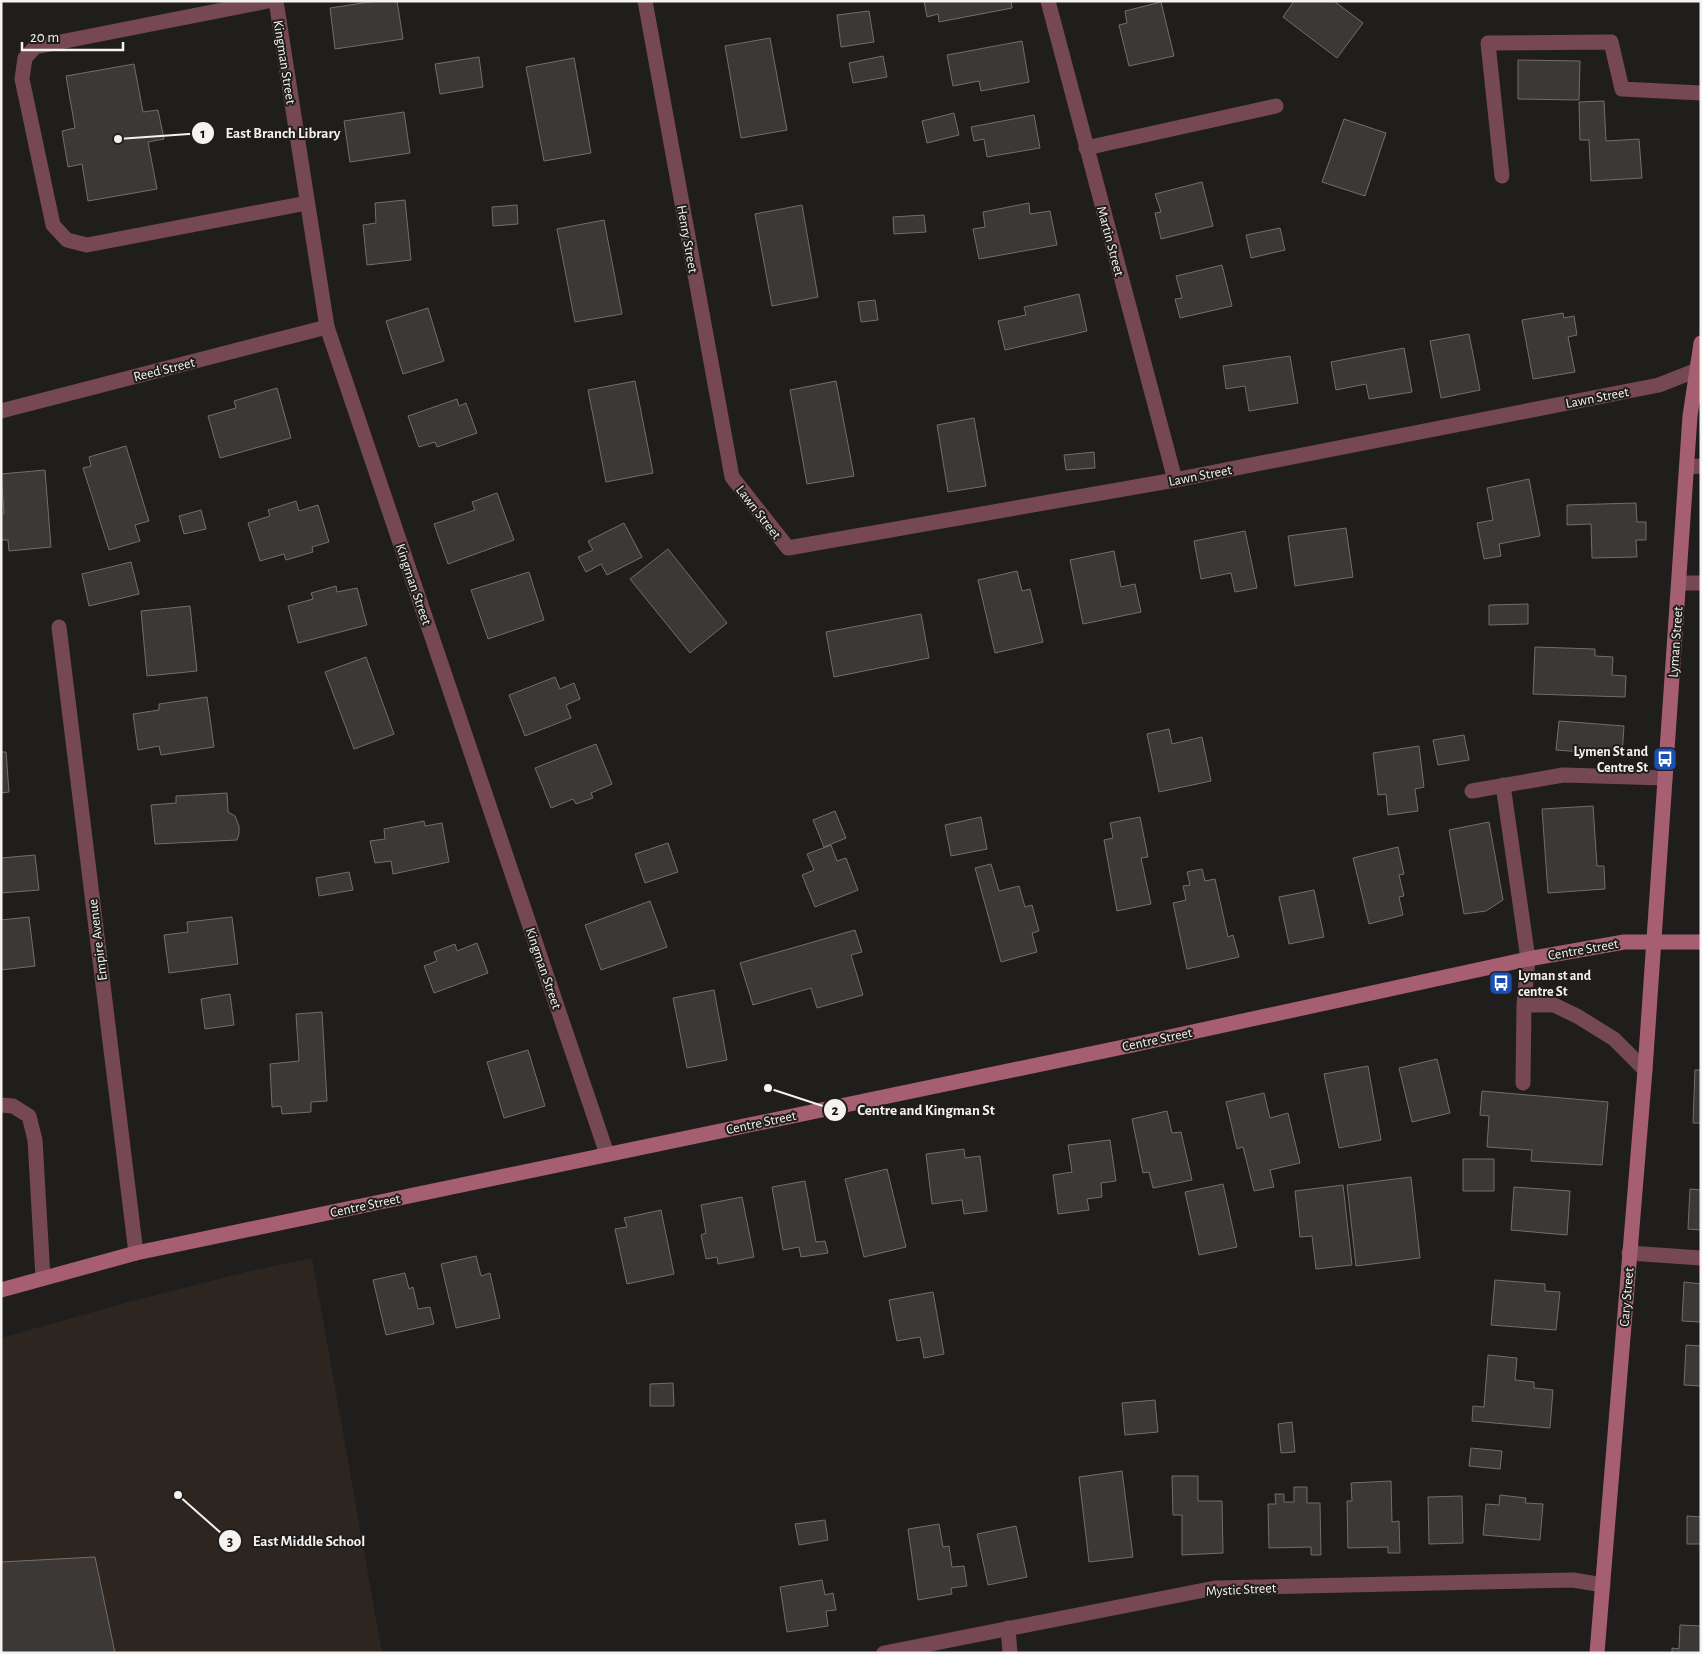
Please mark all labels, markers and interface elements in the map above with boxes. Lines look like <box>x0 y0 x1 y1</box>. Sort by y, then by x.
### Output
street label: Kingman Street <box>270 19 298 106</box>
scale bar <box>22 20 124 52</box>
text: 20 m <box>30 30 59 45</box>
callout: East Branch Library <box>190 118 350 148</box>
text: 1 <box>200 126 206 141</box>
text: East Branch Library <box>226 126 341 141</box>
street label: Henry Street <box>674 204 700 275</box>
street label: Martin Street <box>1094 205 1126 278</box>
street label: Reed Street <box>132 355 197 384</box>
street label: Lawn Street <box>1564 385 1630 411</box>
street label: Lawn Street <box>1167 463 1233 489</box>
street label: Lawn Street <box>733 483 784 543</box>
street label: Kingman Street <box>393 542 434 627</box>
street label: Lyman Street <box>1667 605 1686 678</box>
place label: Lymen St and Centre St <box>1573 745 1649 775</box>
bus stop icon: Lymen St and Centre St <box>1652 746 1678 772</box>
street label: Empire Avenue <box>86 898 110 982</box>
street label: Kingman Street <box>523 926 564 1011</box>
street label: Centre Street <box>1547 937 1620 963</box>
place label: Lyman st and centre St <box>1518 969 1592 999</box>
bus stop icon: Lyman st and centre St <box>1488 970 1514 996</box>
street label: Centre Street <box>1121 1026 1194 1054</box>
callout: Centre and Kingman St <box>823 1095 1005 1125</box>
text: 2 <box>831 1103 839 1118</box>
text: Centre and Kingman St <box>857 1103 995 1118</box>
street label: Centre Street <box>725 1109 798 1137</box>
street label: Centre Street <box>329 1192 402 1220</box>
street label: Cary Street <box>1617 1266 1637 1327</box>
callout: East Middle School <box>217 1526 375 1556</box>
text: 3 <box>227 1534 233 1549</box>
text: East Middle School <box>253 1534 365 1549</box>
street label: Mystic Street <box>1206 1581 1277 1599</box>

